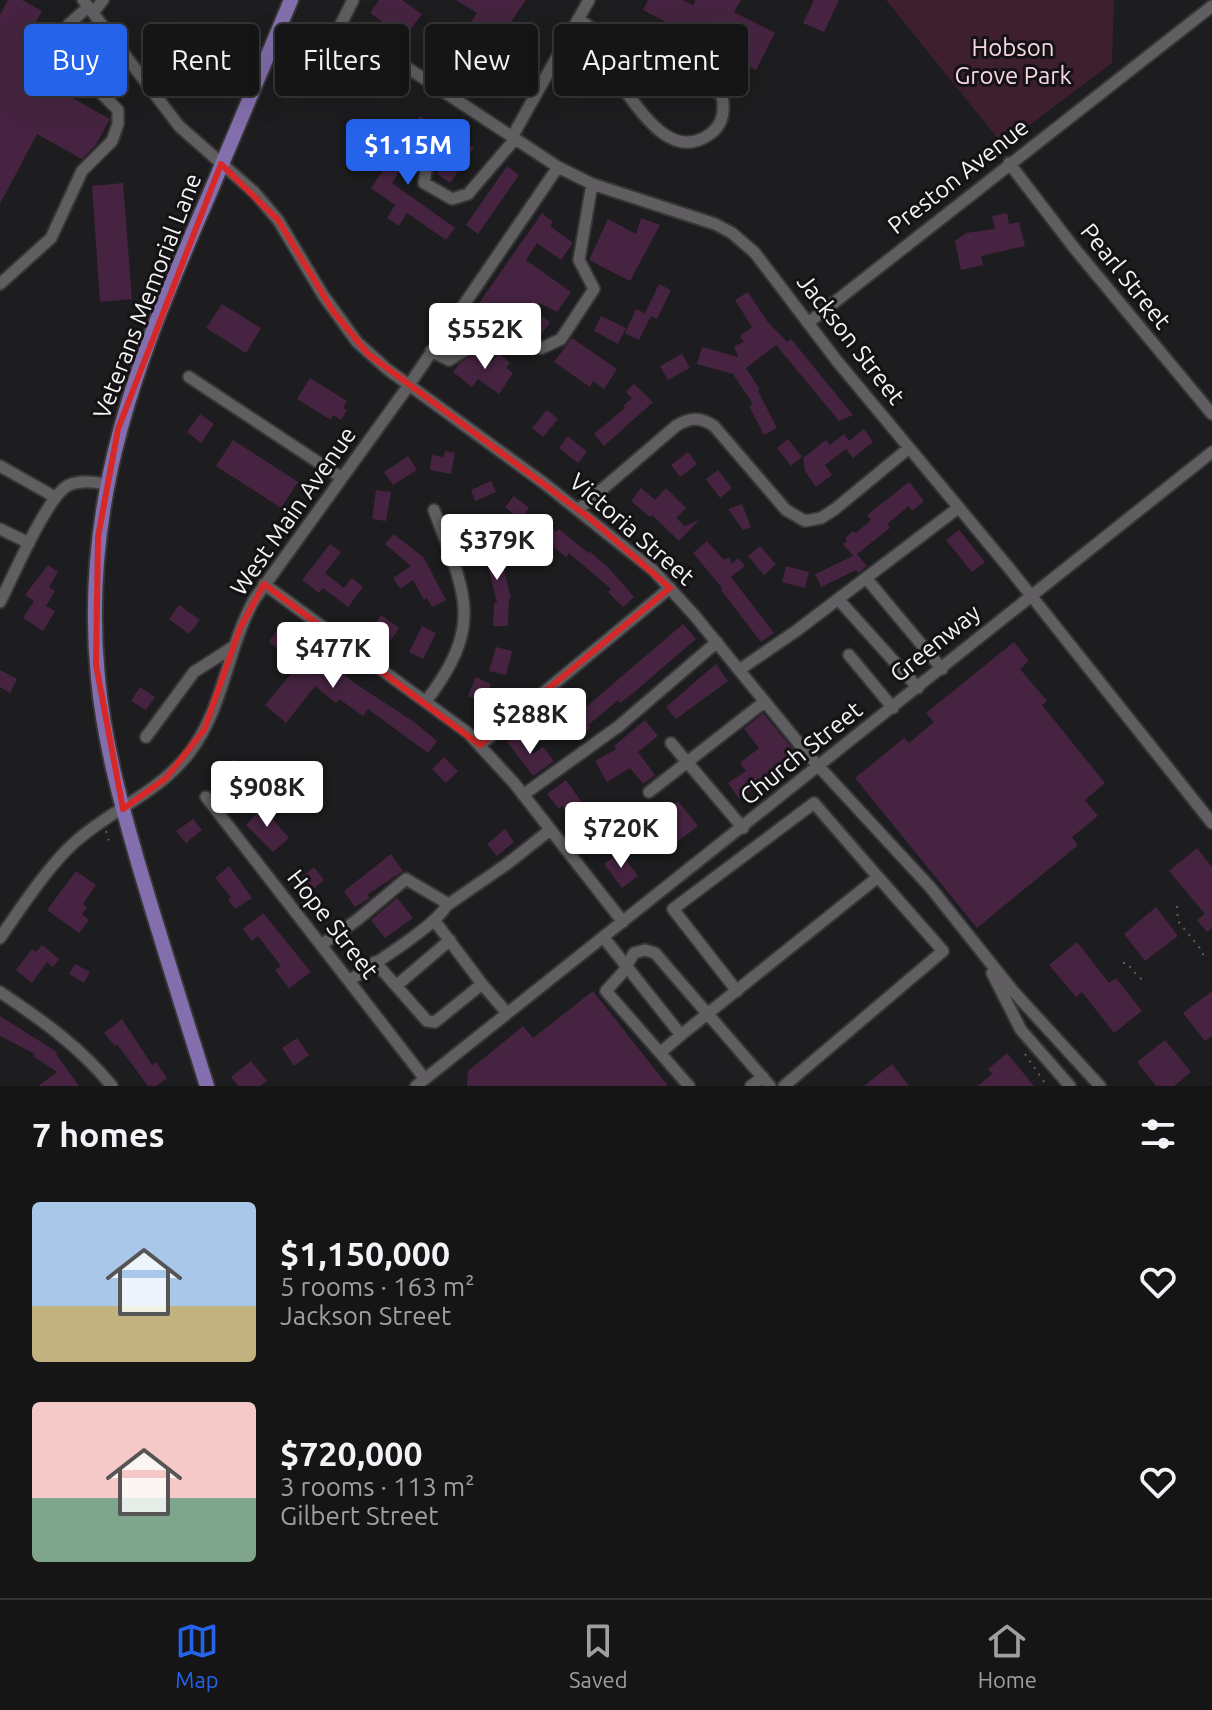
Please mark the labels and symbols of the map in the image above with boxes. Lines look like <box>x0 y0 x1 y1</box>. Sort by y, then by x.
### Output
park label: Hobson Grove Park <box>954 34 1072 89</box>
street label: Preston Avenue <box>882 113 1034 239</box>
pin: $1.15M <box>343 119 473 187</box>
street label: Veterans Memorial Lane <box>88 169 206 423</box>
street label: Pearl Street <box>1075 218 1177 334</box>
street label: Jackson Street <box>792 268 911 410</box>
pin: $552K <box>429 303 541 371</box>
street label: West Main Avenue <box>225 422 361 600</box>
street label: Victoria Street <box>564 468 700 591</box>
pin: $379K <box>441 514 553 582</box>
street label: Greenway <box>885 598 986 687</box>
pin: $477K <box>277 622 389 690</box>
pin: $288K <box>474 688 586 756</box>
street label: Church Street <box>735 695 868 810</box>
pin: $908K <box>211 761 323 829</box>
pin: $720K <box>565 802 677 870</box>
street label: Hope Street <box>282 864 384 984</box>

